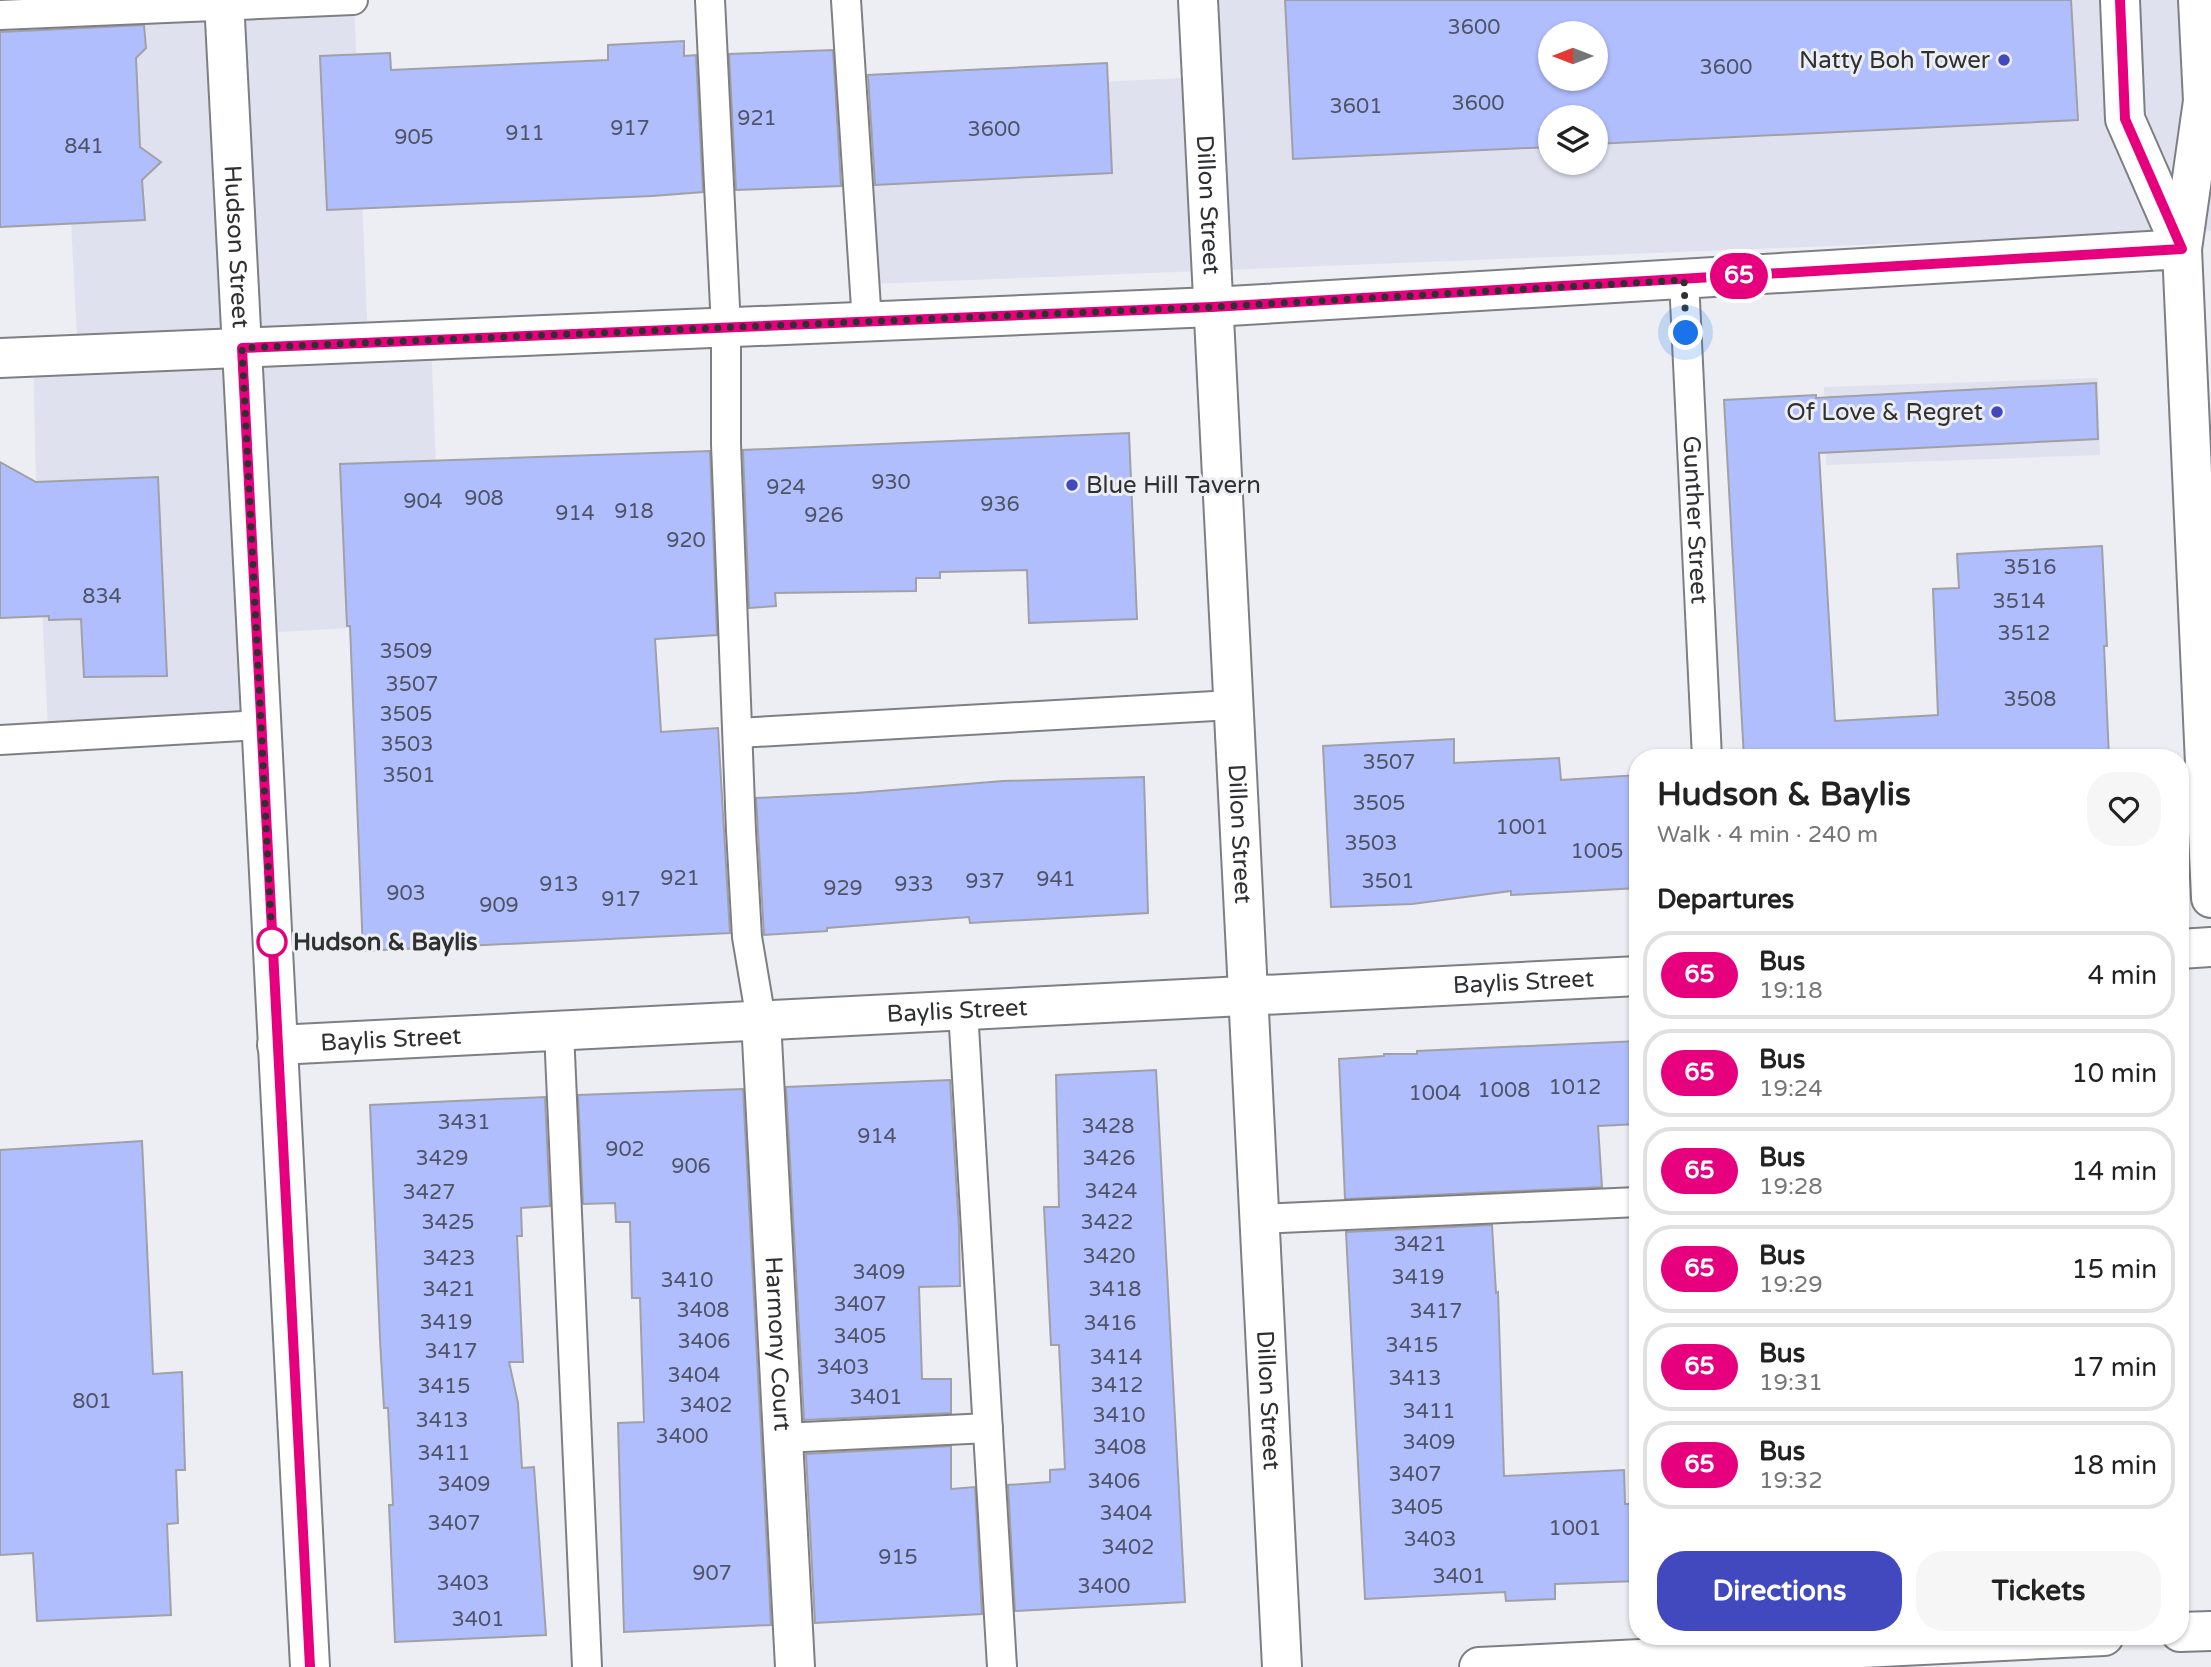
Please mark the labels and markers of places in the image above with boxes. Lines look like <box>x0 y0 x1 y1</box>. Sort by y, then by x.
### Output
place label: Natty Boh Tower <box>1799 46 1991 75</box>
marker: Natty Boh Tower <box>1996 52 2012 68</box>
place label: Of Love & Regret <box>1786 398 1983 427</box>
marker: Of Love & Regret <box>1989 404 2005 420</box>
place label: Blue Hill Tavern <box>1086 471 1261 500</box>
marker: Blue Hill Tavern <box>1064 477 1080 493</box>
marker: Hudson & Baylis <box>257 927 287 957</box>
place label: Hudson & Baylis <box>293 928 478 957</box>

